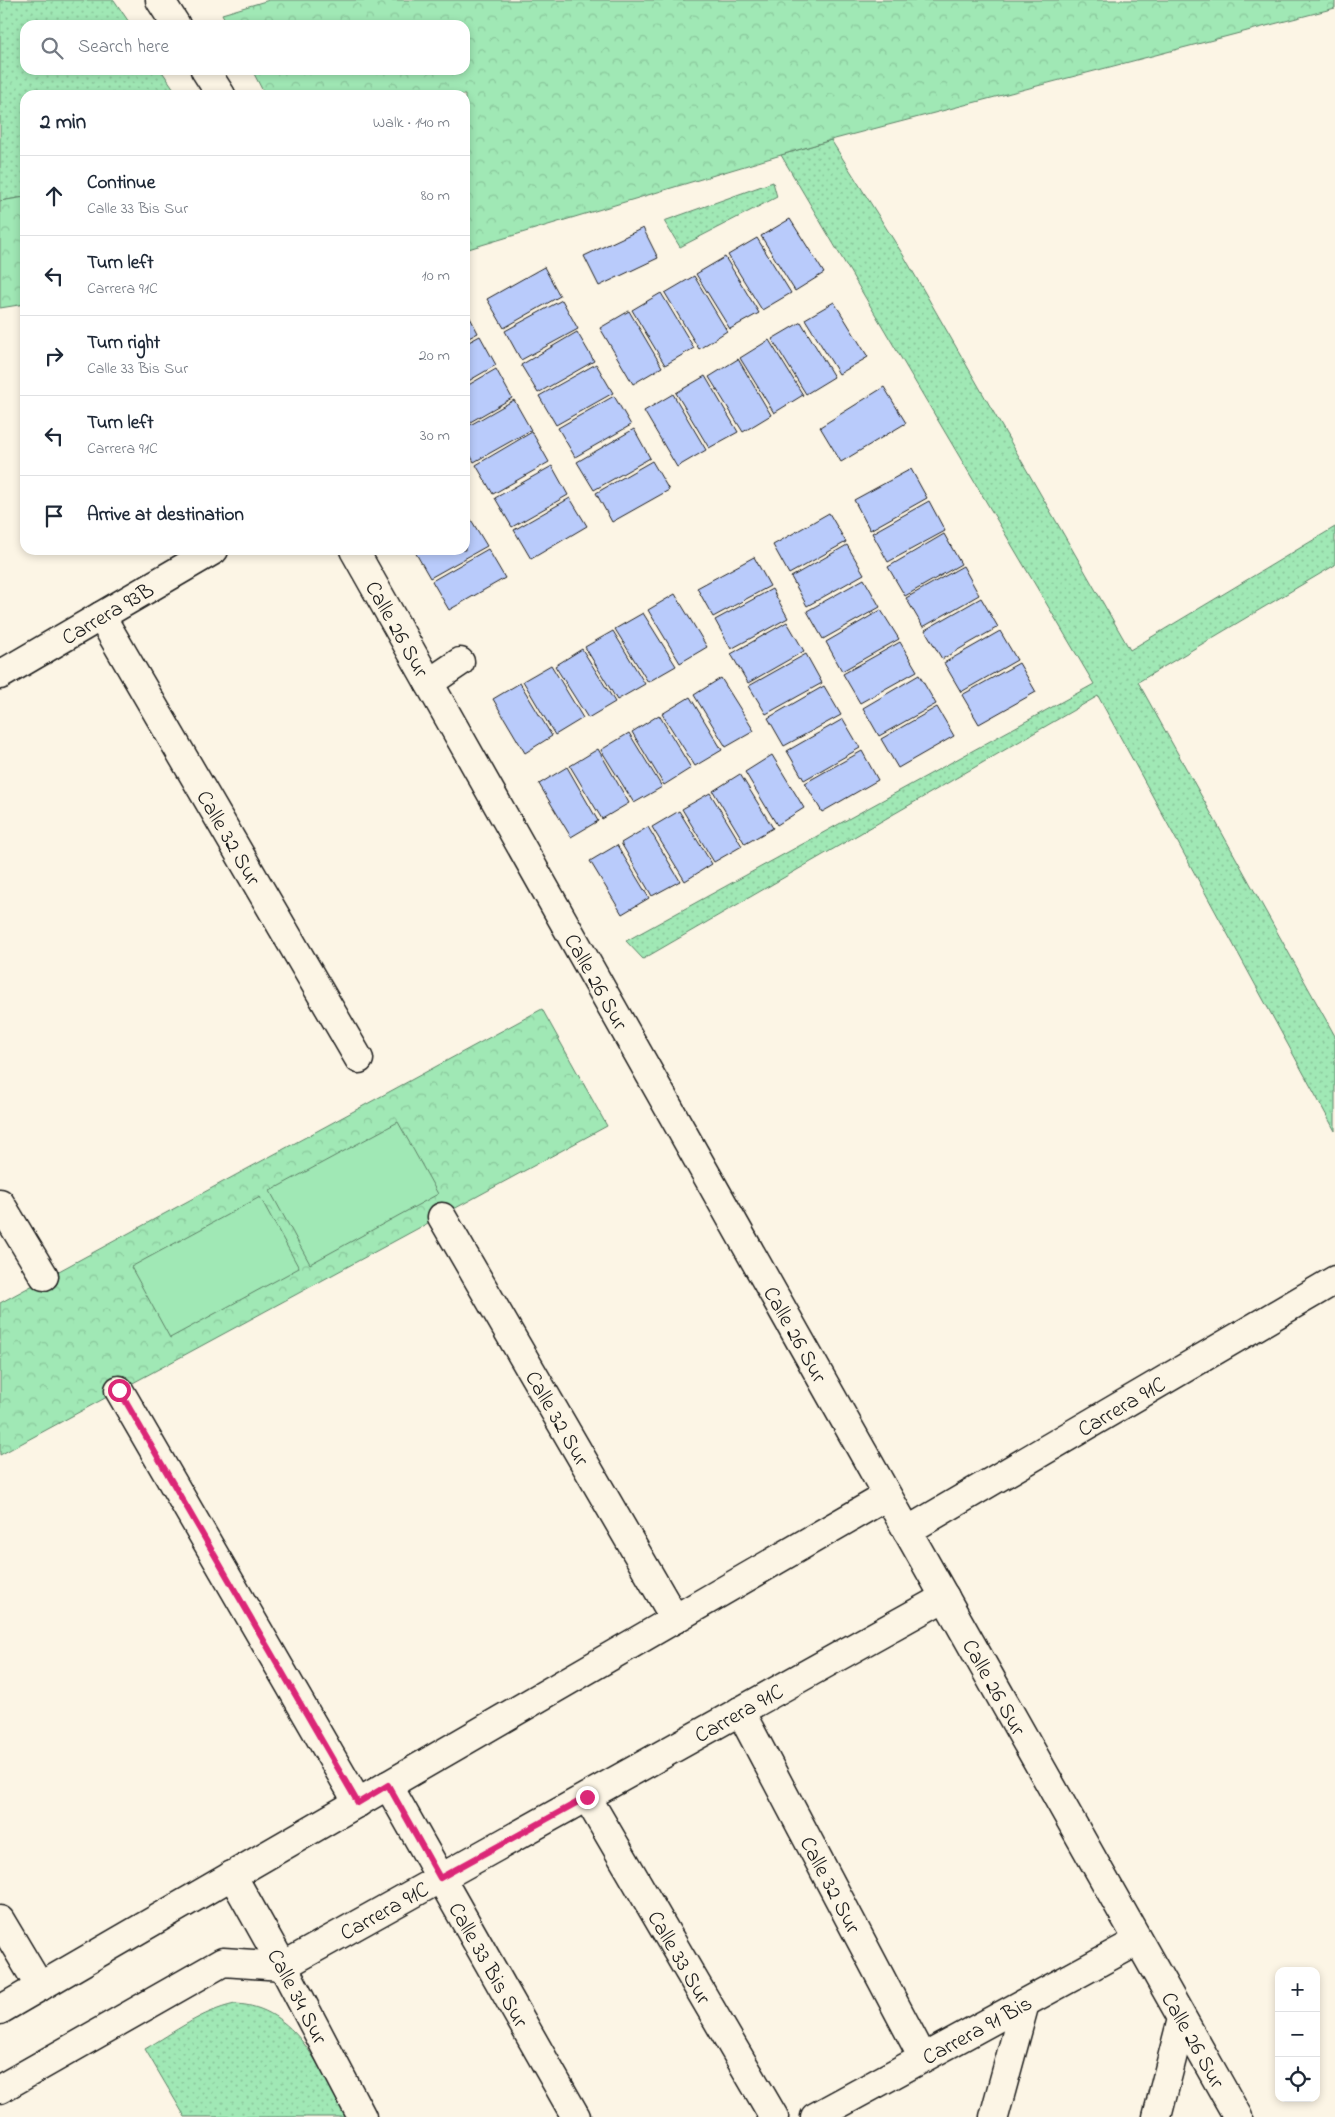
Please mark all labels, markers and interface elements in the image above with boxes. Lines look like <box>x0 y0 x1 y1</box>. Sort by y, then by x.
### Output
search box <box>20 20 470 75</box>
icon: search <box>38 34 66 62</box>
text: Search here <box>78 34 169 61</box>
text: 2 min <box>40 108 86 138</box>
text: Walk · 140 m <box>373 111 450 135</box>
text: Continue <box>87 170 155 197</box>
icon: ahead <box>40 182 68 210</box>
text: 80 m <box>421 184 450 208</box>
text: Calle 33 Bis Sur <box>87 197 188 221</box>
text: Turn left <box>87 250 154 277</box>
icon: left <box>40 262 68 290</box>
text: 10 m <box>422 264 450 288</box>
text: Carrera 91C <box>87 277 158 301</box>
text: Turn right <box>87 330 160 357</box>
icon: right <box>40 342 68 370</box>
text: 20 m <box>419 344 450 368</box>
text: Calle 33 Bis Sur <box>87 357 188 381</box>
text: Turn left <box>87 410 154 437</box>
icon: left <box>40 422 68 450</box>
text: 30 m <box>420 424 450 448</box>
text: Carrera 91C <box>87 437 158 461</box>
icon: arrive <box>40 502 68 530</box>
text: Arrive at destination <box>87 502 244 529</box>
street label: Carrera 93B <box>56 575 161 655</box>
street label: Calle 26 Sur <box>356 576 436 684</box>
street label: Calle 32 Sur <box>187 785 268 893</box>
street label: Calle 26 Sur <box>555 928 635 1037</box>
street label: Calle 26 Sur <box>754 1281 834 1390</box>
street label: Calle 32 Sur <box>515 1365 596 1473</box>
street label: Carrera 91C <box>1072 1370 1173 1447</box>
route start <box>108 1379 131 1402</box>
street label: Calle 26 Sur <box>953 1634 1033 1742</box>
street label: Carrera 91C <box>689 1677 790 1753</box>
route end <box>576 1786 599 1809</box>
street label: Calle 32 Sur <box>790 1832 868 1940</box>
street label: Carrera 91C <box>335 1875 435 1950</box>
street label: Calle 33 Bis Sur <box>439 1897 535 2034</box>
street label: Calle 33 Sur <box>638 1905 718 2011</box>
street label: Calle 34 Sur <box>257 1944 334 2051</box>
map controls <box>1275 1967 1320 2102</box>
button: + <box>1275 1967 1320 2012</box>
street label: Calle 26 Sur <box>1152 1987 1232 2095</box>
street label: Carrera 91 Bis <box>917 1989 1039 2075</box>
button: − <box>1275 2012 1320 2057</box>
button: locate <box>1275 2057 1320 2102</box>

